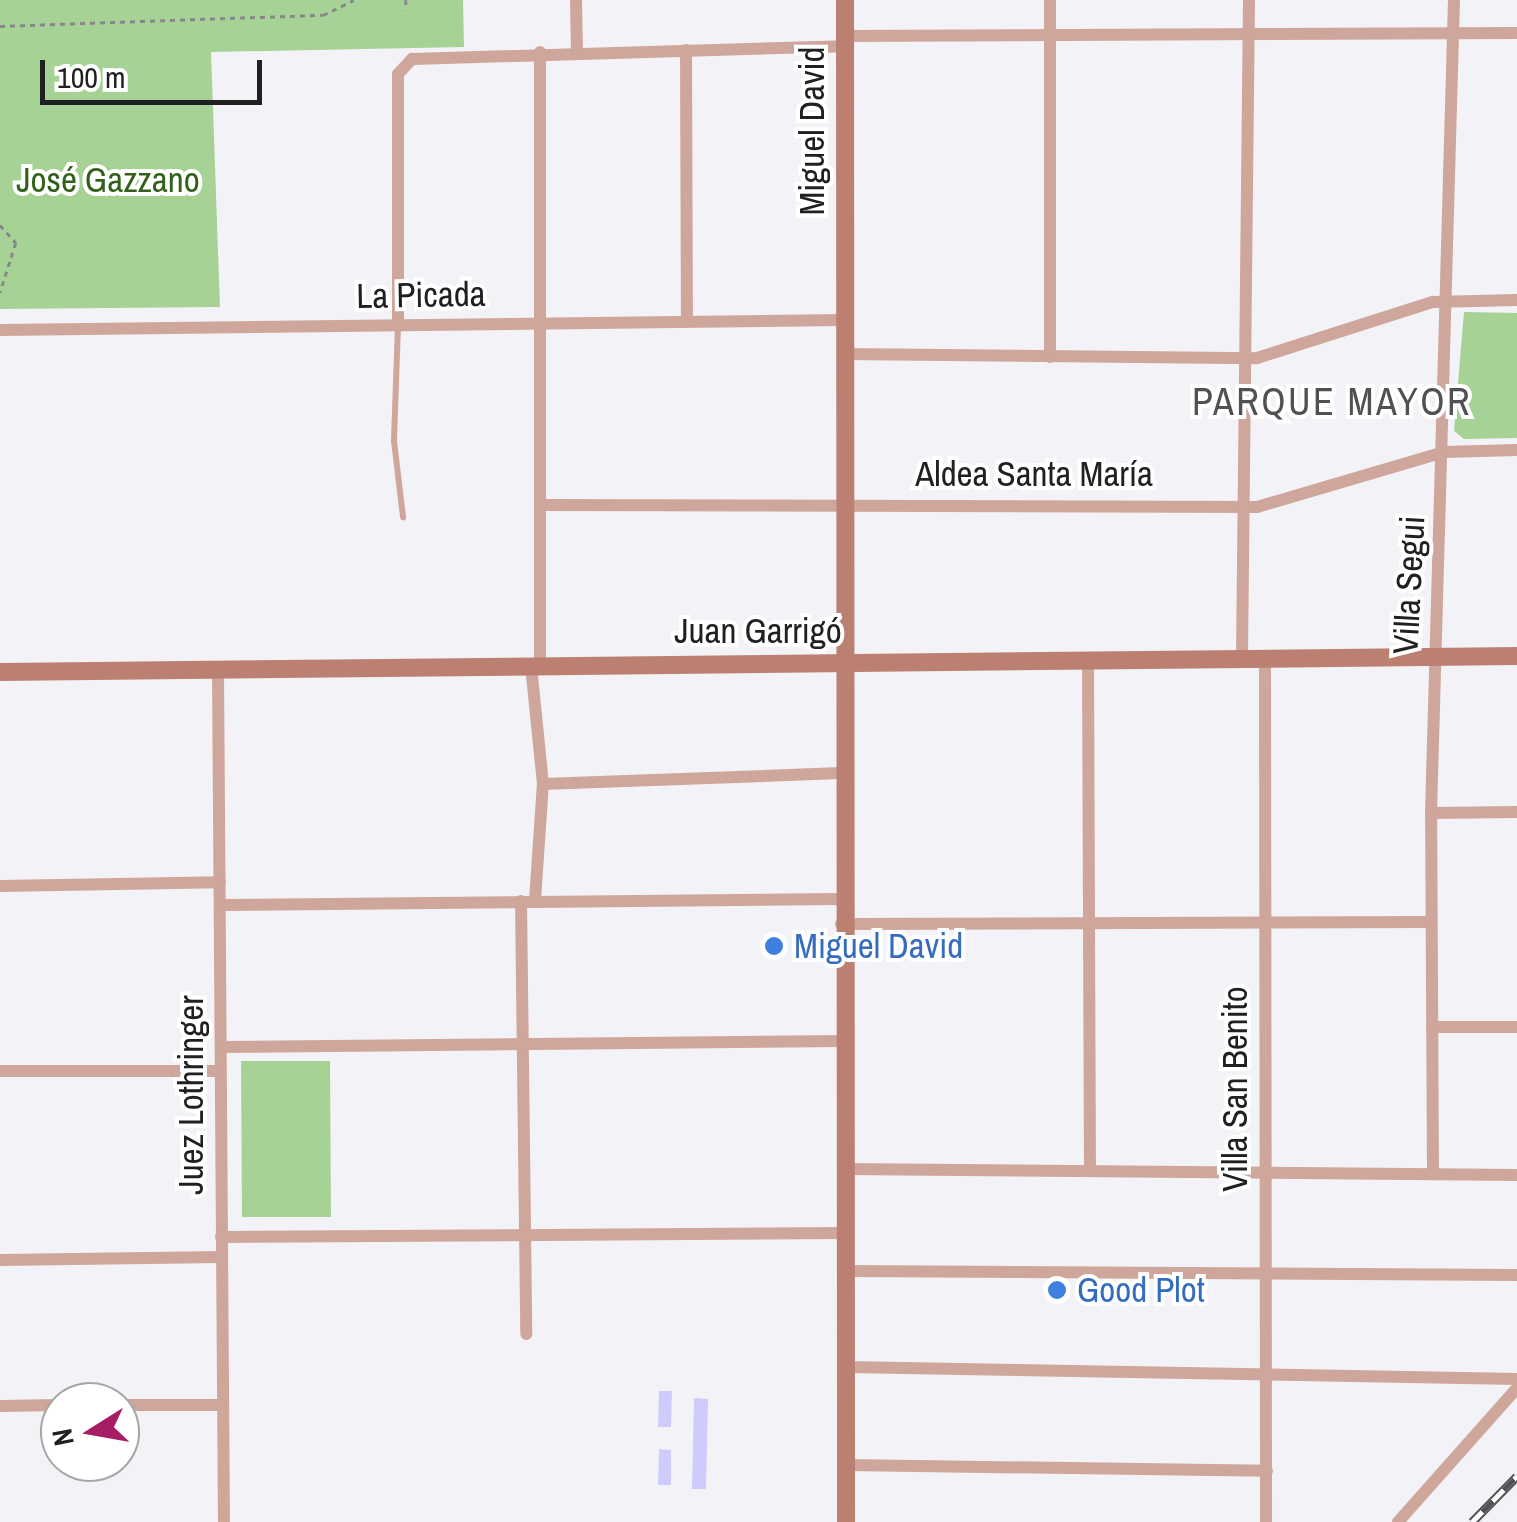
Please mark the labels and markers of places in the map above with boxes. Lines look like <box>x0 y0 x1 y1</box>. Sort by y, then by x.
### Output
place label: Miguel David <box>794 925 963 967</box>
marker: Miguel David <box>763 935 785 957</box>
place label: Good Plot <box>1077 1269 1205 1311</box>
marker: Good Plot <box>1046 1279 1068 1301</box>

